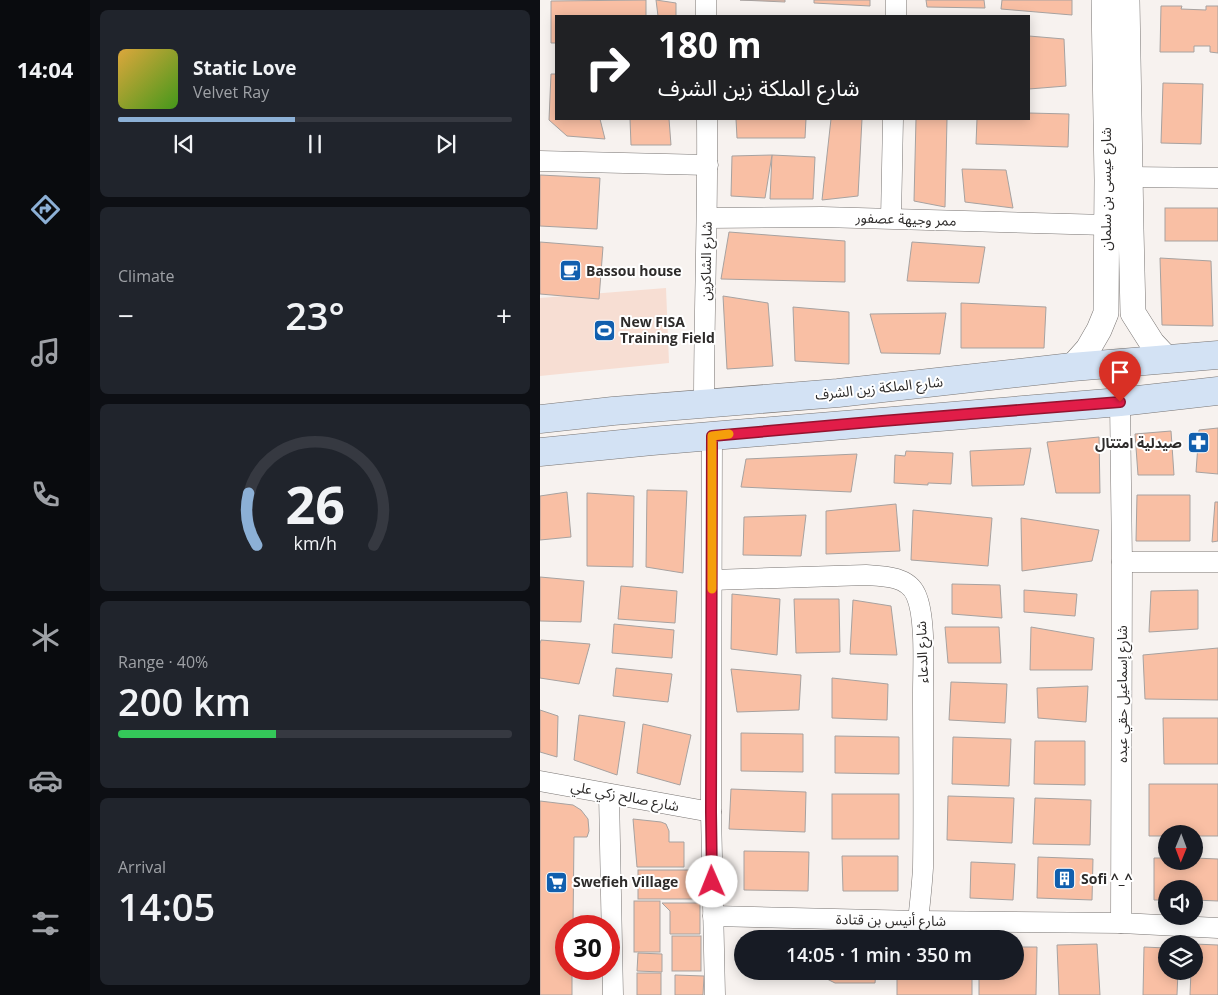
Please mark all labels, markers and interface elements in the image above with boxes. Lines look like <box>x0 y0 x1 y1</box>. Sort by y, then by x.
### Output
text: 180 m <box>658 21 762 68</box>
icon: right <box>575 35 640 100</box>
text: 14:04 <box>17 54 73 84</box>
text: Static Love <box>193 55 296 81</box>
text: شارع الملكة زين الشرف <box>658 72 860 102</box>
text: Velvet Ray <box>193 81 269 103</box>
street label: شارع عيسى بن سلمان <box>1096 127 1117 251</box>
icon: previous <box>170 130 198 158</box>
icon: pause <box>301 130 329 158</box>
icon: next <box>432 130 460 158</box>
icon: directions <box>28 192 63 227</box>
street label: ممر وجيهة عصفور <box>854 207 957 230</box>
street label: شارع الشاكرين <box>695 221 718 301</box>
cafe icon: Bassou house <box>558 259 582 283</box>
place label: Bassou house <box>586 261 682 280</box>
text: Climate <box>118 265 175 287</box>
text: 23° <box>285 289 345 341</box>
text: − <box>118 296 134 334</box>
text: + <box>496 296 512 334</box>
place label: New FISA Training Field <box>620 312 715 347</box>
sports icon: New FISA Training Field <box>592 318 616 342</box>
icon: music <box>28 335 63 370</box>
pin <box>1099 351 1141 402</box>
icon: arrive <box>1106 358 1134 386</box>
street label: شارع الملكة زين الشرف <box>814 371 944 406</box>
pharmacy icon: صيدلية امتتال <box>1186 431 1210 455</box>
place label: صيدلية امتتال <box>1095 433 1182 452</box>
text: 26 <box>285 468 345 539</box>
icon: phone <box>28 477 63 512</box>
text: km/h <box>293 531 337 555</box>
icon: climate <box>28 620 63 655</box>
street label: شارع الدعاء <box>911 621 934 683</box>
street label: شارع إسماعيل حقي عبده <box>1112 625 1133 763</box>
text: Range · 40% <box>118 651 208 673</box>
text: 200 km <box>118 675 251 727</box>
icon: car <box>28 763 63 798</box>
street label: شارع صالح زكي علي <box>569 776 681 818</box>
north arrow <box>1158 825 1202 870</box>
map controls <box>1158 825 1203 980</box>
position arrow <box>685 855 737 907</box>
text: Arrival <box>118 856 166 878</box>
building icon: Sofi ^_^ <box>1053 867 1077 891</box>
place label: Sofi ^_^ <box>1081 869 1132 888</box>
supermarket icon: Swefieh Village <box>545 870 569 894</box>
place label: Swefieh Village <box>573 872 678 891</box>
text: 14:05 <box>118 880 215 932</box>
button: sound <box>1158 880 1203 925</box>
icon: filters <box>28 906 63 941</box>
street label: شارع أنيس بن قتادة <box>836 909 946 932</box>
speed limit sign: 30 <box>555 915 620 980</box>
button: layers <box>1158 935 1203 980</box>
text: 14:05 · 1 min · 350 m <box>786 942 972 968</box>

